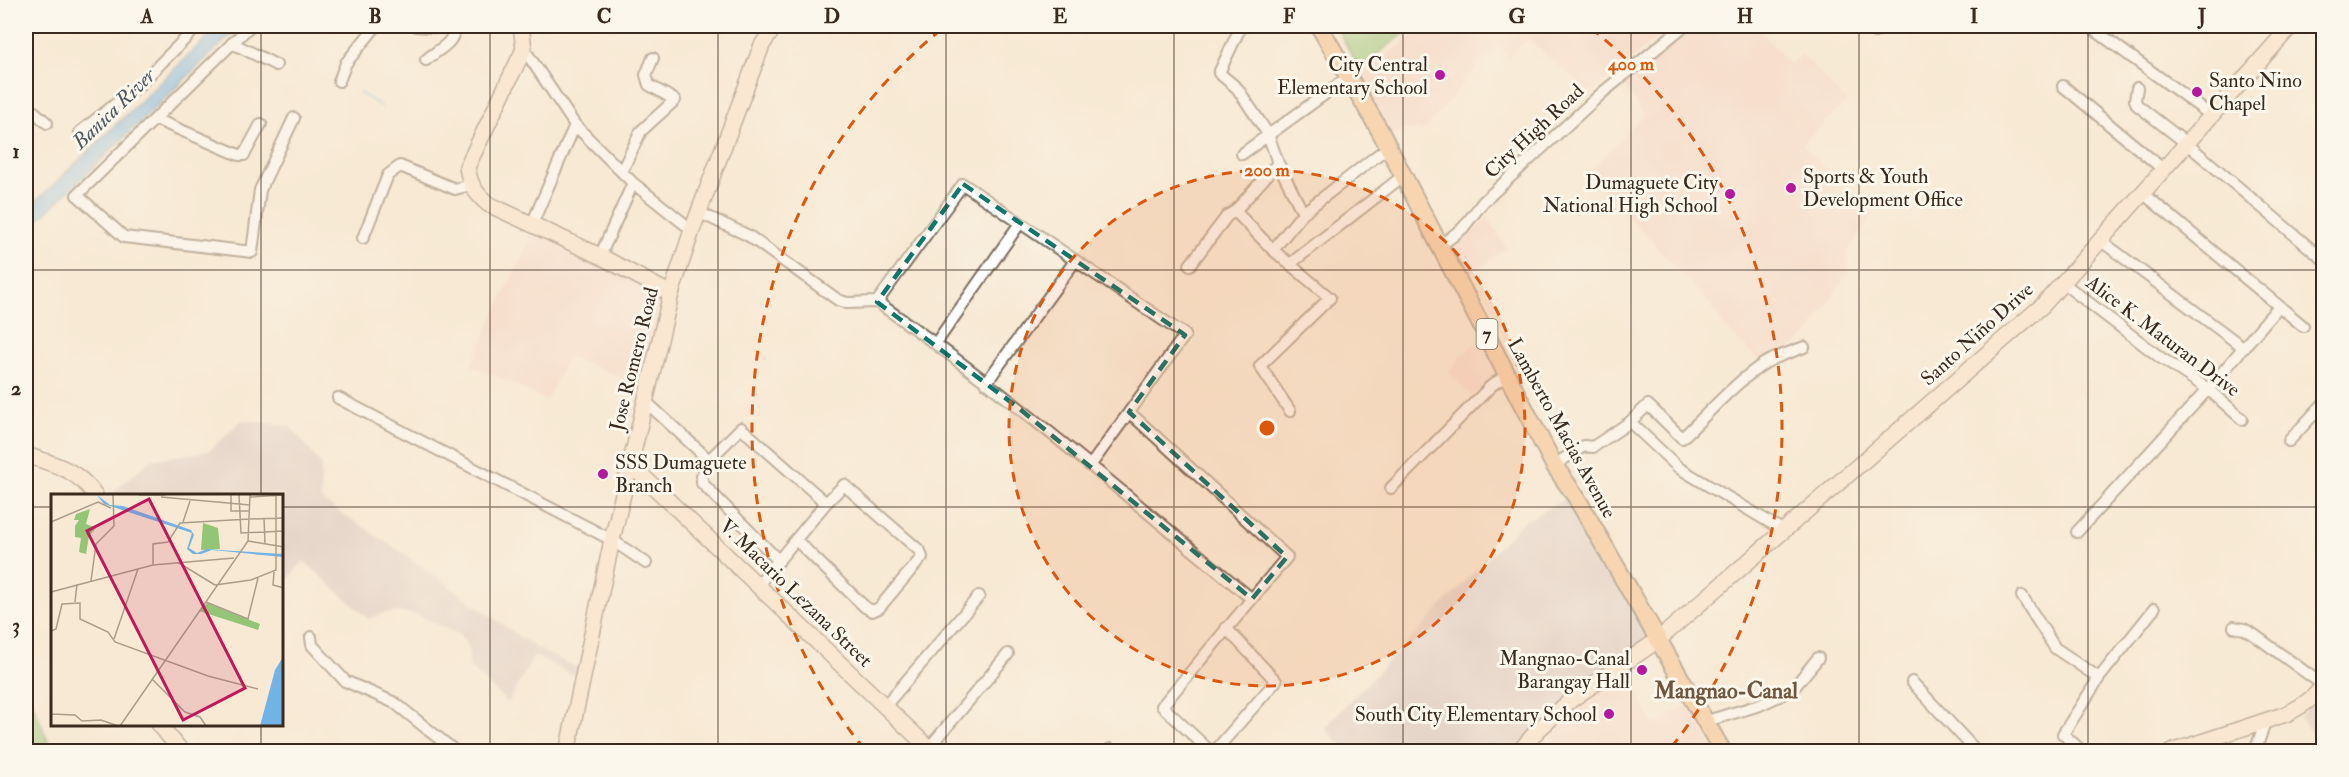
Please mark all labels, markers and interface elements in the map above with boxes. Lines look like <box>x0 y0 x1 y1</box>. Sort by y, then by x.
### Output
text: A <box>140 4 154 29</box>
text: B <box>368 4 382 29</box>
text: C <box>597 4 611 29</box>
text: D <box>824 4 840 29</box>
text: E <box>1053 4 1068 29</box>
text: F <box>1283 4 1296 29</box>
text: G <box>1509 4 1526 29</box>
text: H <box>1737 4 1753 29</box>
text: I <box>1970 4 1978 29</box>
text: J <box>2197 4 2206 29</box>
place label: City Central Elementary School <box>1277 52 1428 100</box>
text: 400 m <box>1607 53 1655 76</box>
water label: Banica River <box>66 62 162 156</box>
marker: City Central Elementary School <box>1433 68 1447 82</box>
place label: Santo Nino Chapel <box>2209 68 2302 117</box>
street label: City High Road <box>1479 78 1589 184</box>
marker: Santo Nino Chapel <box>2190 85 2204 99</box>
text: 1 <box>12 139 20 164</box>
text: 200 m <box>1244 159 1291 182</box>
place label: Sports & Youth Development Office <box>1803 164 1963 213</box>
place label: Dumaguete City National High School <box>1543 170 1719 218</box>
marker: Sports & Youth Development Office <box>1784 181 1798 195</box>
marker: Dumaguete City National High School <box>1723 187 1737 201</box>
street label: Alice K. Maturan Drive <box>2080 269 2245 402</box>
street label: Santo Niño Drive <box>1916 277 2038 391</box>
street label: Jose Romero Road <box>604 284 664 434</box>
road number: 7 <box>1476 319 1498 349</box>
street label: Lamberto Macias Avenue <box>1502 334 1622 522</box>
text: 2 <box>11 376 21 401</box>
centre of rings <box>1257 418 1277 438</box>
place label: SSS Dumaguete Branch <box>615 450 747 498</box>
marker: SSS Dumaguete Branch <box>596 467 610 481</box>
inset map <box>51 494 284 726</box>
street label: V. Macario Lezana Street <box>714 514 878 673</box>
text: 3 <box>12 613 20 638</box>
place label: Mangnao-Canal Barangay Hall <box>1499 646 1630 694</box>
marker: Mangnao-Canal Barangay Hall <box>1635 663 1649 677</box>
district label: Mangnao-Canal <box>1653 677 1798 706</box>
place label: South City Elementary School <box>1355 702 1597 727</box>
marker: South City Elementary School <box>1602 707 1616 721</box>

